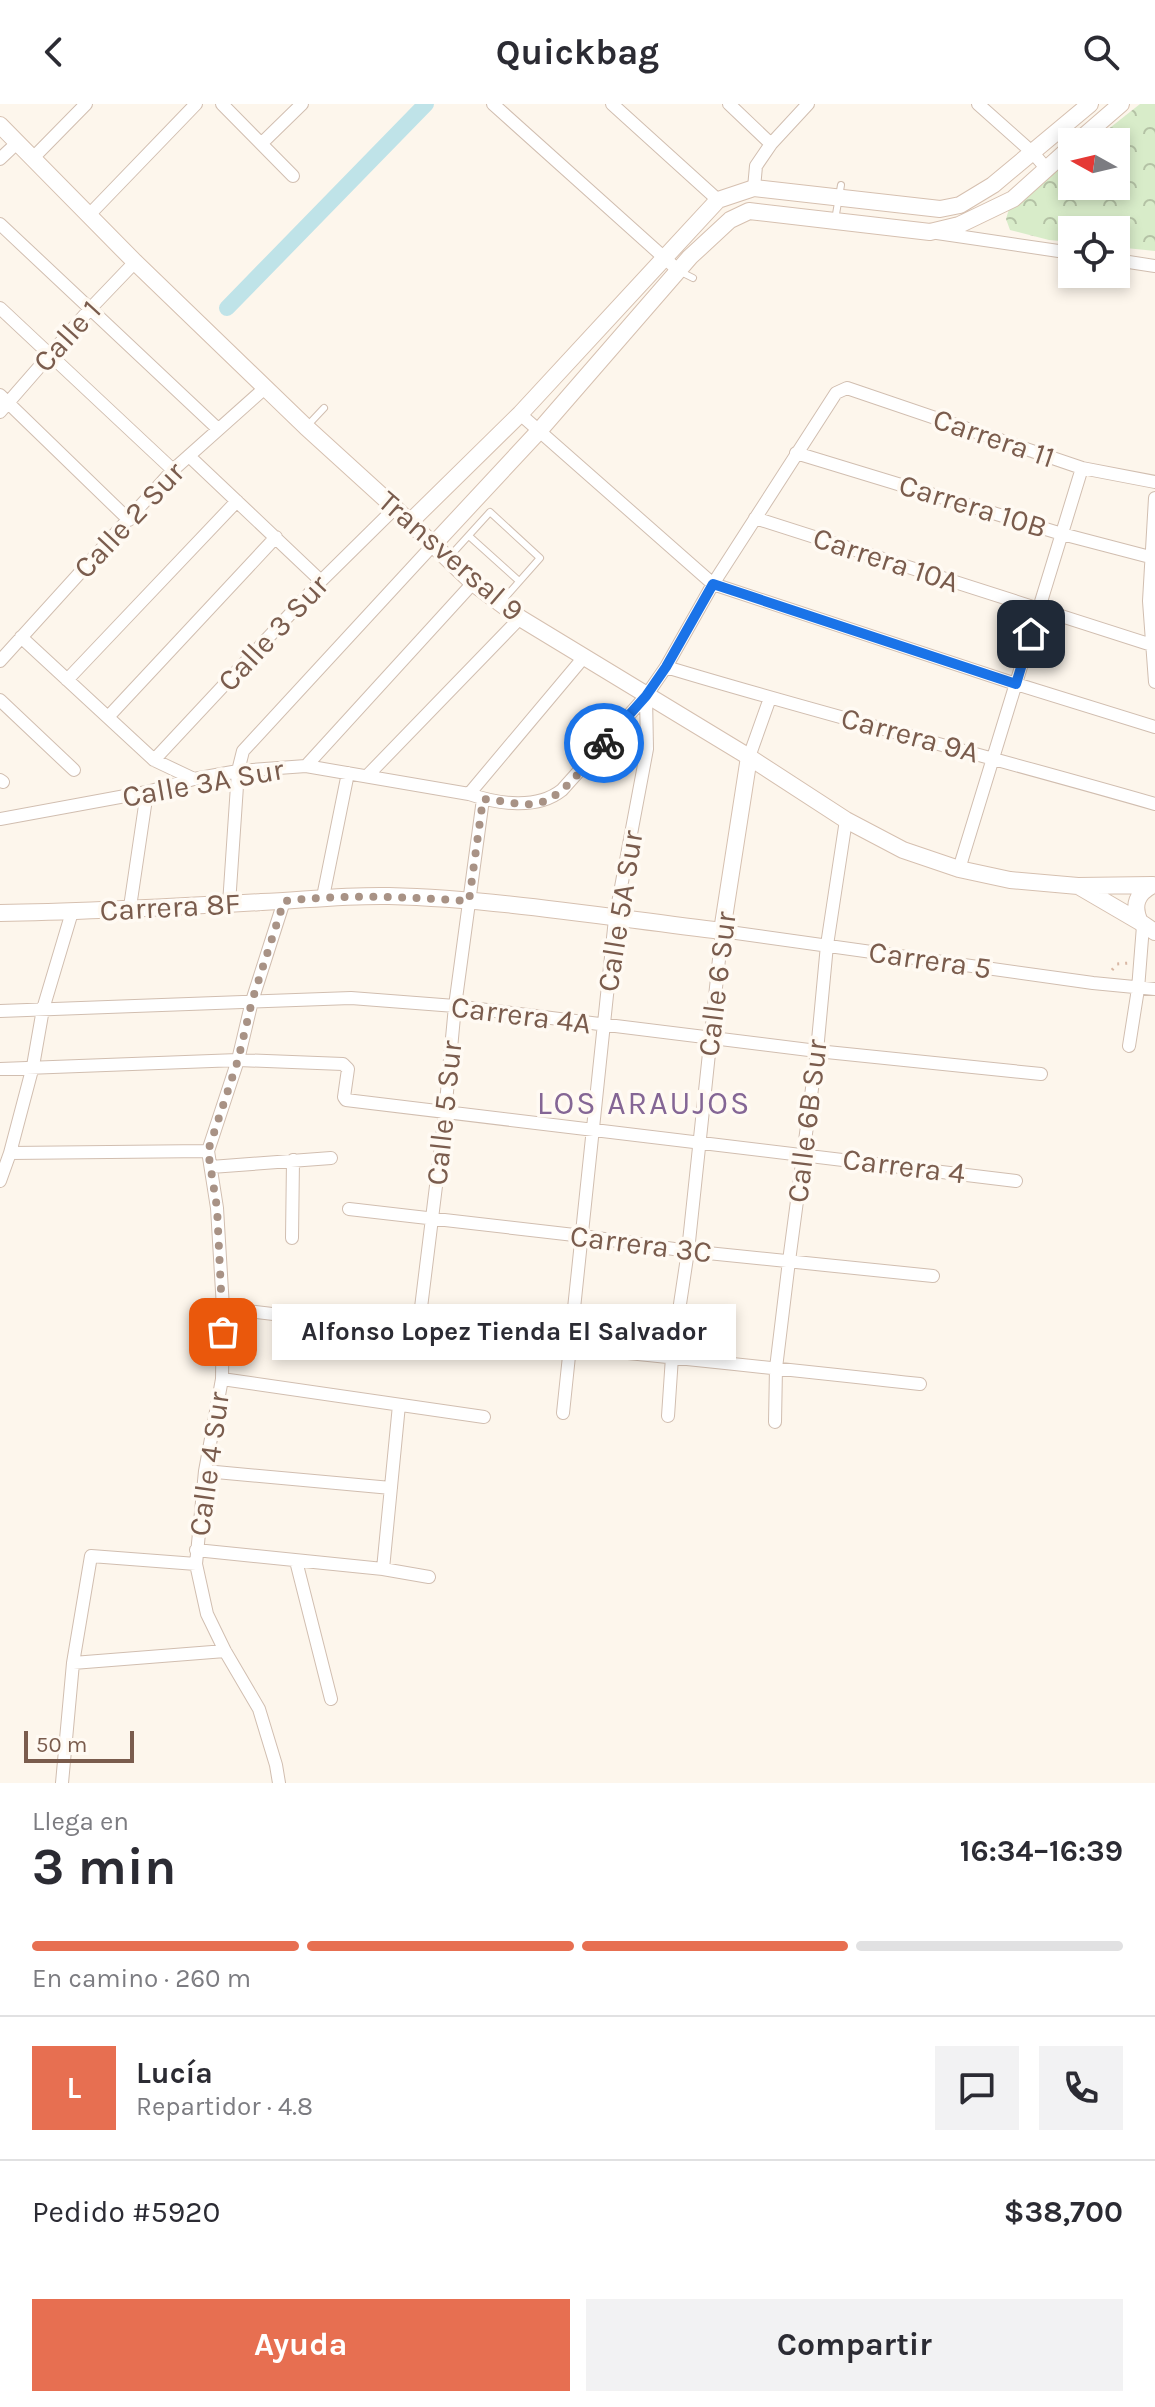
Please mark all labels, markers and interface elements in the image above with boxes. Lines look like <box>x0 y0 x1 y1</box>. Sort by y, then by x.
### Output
icon: back <box>32 30 76 74</box>
icon: search <box>1079 30 1123 74</box>
text: Quickbag <box>496 31 659 73</box>
north arrow <box>1058 128 1130 200</box>
map controls <box>1058 128 1130 288</box>
button: locate <box>1058 216 1130 288</box>
street label: Calle 1 <box>25 293 109 379</box>
street label: Carrera 11 <box>928 400 1060 476</box>
street label: Calle 2 Sur <box>66 454 192 586</box>
street label: Carrera 10B <box>895 466 1051 546</box>
street label: Transversal 9 <box>371 483 531 629</box>
street label: Carrera 10A <box>808 519 964 601</box>
street label: Calle 3 Sur <box>210 567 336 699</box>
pin <box>997 600 1065 668</box>
icon: home <box>1009 612 1053 656</box>
street label: Carrera 9A <box>837 699 983 771</box>
courier <box>564 703 644 783</box>
icon: bike <box>582 721 626 765</box>
street label: Calle 3A Sur <box>119 751 287 815</box>
street label: Calle 5A Sur <box>589 828 651 994</box>
street label: Carrera 8F <box>99 885 241 929</box>
street label: Calle 6 Sur <box>690 909 744 1058</box>
street label: Carrera 5 <box>866 934 994 986</box>
street label: Carrera 4A <box>449 989 593 1041</box>
street label: Calle 6B Sur <box>779 1037 835 1205</box>
street label: Calle 5 Sur <box>418 1039 470 1187</box>
district label: LOS ARAUJOS <box>537 1085 751 1122</box>
street label: Carrera 4 <box>841 1141 968 1191</box>
street label: Carrera 3C <box>568 1217 714 1271</box>
pin <box>189 1298 257 1366</box>
callout: Alfonso Lopez Tienda El Salvador <box>271 1304 735 1360</box>
icon: bag <box>201 1310 245 1354</box>
text: Alfonso Lopez Tienda El Salvador <box>301 1316 707 1347</box>
street label: Calle 4 Sur <box>181 1389 237 1538</box>
scale bar <box>24 1727 134 1763</box>
text: 50 m <box>36 1732 87 1758</box>
text: Llega en <box>32 1806 129 1837</box>
text: 16:34–16:39 <box>960 1833 1123 1869</box>
text: 3 min <box>32 1836 176 1897</box>
text: En camino · 260 m <box>32 1963 251 1994</box>
button: chat <box>935 2046 1019 2130</box>
button: phone <box>1039 2046 1123 2130</box>
text: Lucía <box>136 2055 213 2091</box>
text: L <box>67 2070 81 2106</box>
text: Repartidor · 4.8 <box>136 2091 313 2122</box>
text: Pedido #5920 <box>32 2194 220 2230</box>
text: $38,700 <box>1004 2194 1123 2230</box>
button: Ayuda <box>32 2299 570 2391</box>
button: Compartir <box>586 2299 1123 2391</box>

